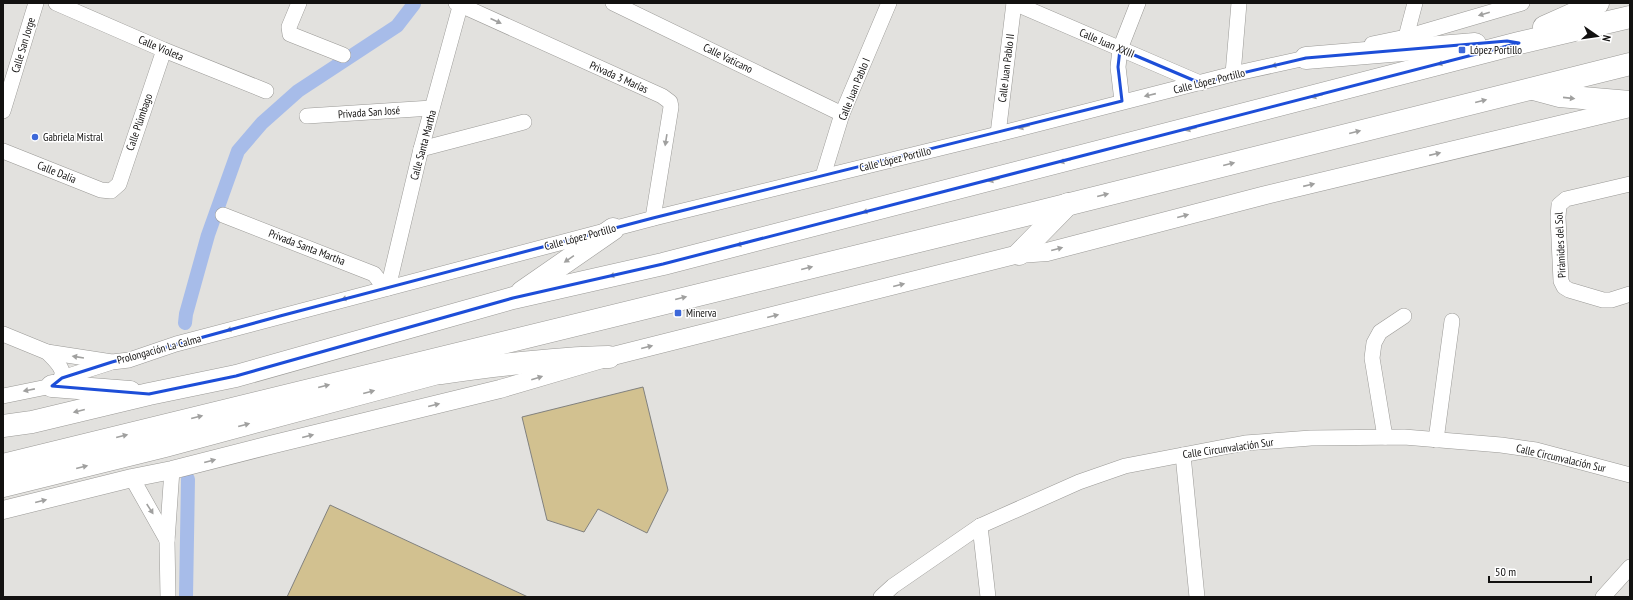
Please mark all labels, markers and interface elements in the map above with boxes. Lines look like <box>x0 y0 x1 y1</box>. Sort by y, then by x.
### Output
one-way arrow <box>1478 11 1490 17</box>
street label: Calle San Jorge <box>8 15 38 74</box>
north arrow <box>1577 16 1617 56</box>
one-way arrow <box>490 18 502 24</box>
street label: Calle Juan XXIII <box>1077 25 1137 61</box>
street label: Calle Violeta <box>136 32 186 64</box>
street label: Calle Juan Pablo II <box>995 33 1017 103</box>
text: N <box>1599 34 1614 43</box>
street label: Calle Vaticano <box>701 40 755 76</box>
place label: López Portillo <box>1470 43 1522 57</box>
marker: López Portillo <box>1457 45 1467 55</box>
street label: Calle Juan Pablo I <box>835 56 873 122</box>
street label: Privada 3 Marías <box>588 58 651 96</box>
one-way arrow <box>1436 60 1448 66</box>
one-way arrow <box>1270 62 1283 68</box>
street label: Calle López Portillo <box>1172 65 1247 97</box>
street label: Calle Plúmbago <box>123 91 155 152</box>
one-way arrow <box>1144 92 1156 98</box>
one-way arrow <box>1311 93 1323 99</box>
one-way arrow <box>1563 94 1575 101</box>
one-way arrow <box>1476 98 1488 104</box>
street label: Privada San José <box>338 103 401 121</box>
street label: Calle Santa Martha <box>407 108 439 182</box>
one-way arrow <box>1018 124 1030 130</box>
one-way arrow <box>1185 126 1197 132</box>
one-way arrow <box>1349 129 1361 135</box>
place label: Gabriela Mistral <box>43 130 103 144</box>
marker: Gabriela Mistral <box>30 132 40 142</box>
one-way arrow <box>663 134 669 146</box>
street label: Calle López Portillo <box>858 143 933 175</box>
one-way arrow <box>1429 151 1442 157</box>
street label: Calle Dalia <box>35 158 79 186</box>
one-way arrow <box>1059 159 1072 165</box>
one-way arrow <box>1223 161 1235 167</box>
one-way arrow <box>987 177 1000 183</box>
one-way arrow <box>1303 181 1315 187</box>
one-way arrow <box>1097 192 1109 198</box>
one-way arrow <box>861 209 874 215</box>
street label: Pirámides del Sol <box>1551 211 1569 278</box>
one-way arrow <box>1177 213 1189 219</box>
street label: Calle López Portillo <box>543 221 617 253</box>
street label: Privada Santa Martha <box>267 226 347 268</box>
one-way arrow <box>735 241 747 247</box>
one-way arrow <box>1051 246 1064 252</box>
one-way arrow <box>564 255 574 263</box>
one-way arrow <box>801 264 814 270</box>
one-way arrow <box>609 273 622 279</box>
one-way arrow <box>893 282 905 288</box>
one-way arrow <box>341 295 353 301</box>
one-way arrow <box>675 295 687 301</box>
place label: Minerva <box>686 306 716 320</box>
marker: Minerva <box>673 308 683 318</box>
one-way arrow <box>767 313 779 319</box>
one-way arrow <box>225 327 238 333</box>
street label: Prolongación La Calma <box>115 331 203 367</box>
one-way arrow <box>641 344 653 350</box>
one-way arrow <box>72 354 85 360</box>
one-way arrow <box>532 375 544 381</box>
one-way arrow <box>318 383 330 389</box>
one-way arrow <box>23 387 36 393</box>
one-way arrow <box>363 388 376 394</box>
one-way arrow <box>429 402 441 408</box>
one-way arrow <box>72 408 84 414</box>
one-way arrow <box>192 414 204 420</box>
one-way arrow <box>238 422 250 428</box>
one-way arrow <box>116 432 129 438</box>
one-way arrow <box>302 432 314 438</box>
street label: Calle Circunvalación Sur <box>1182 435 1274 461</box>
street label: Calle Circunvalación Sur <box>1515 441 1607 475</box>
one-way arrow <box>203 457 216 463</box>
one-way arrow <box>75 463 88 469</box>
one-way arrow <box>35 498 47 504</box>
one-way arrow <box>146 504 154 514</box>
scale bar <box>1489 558 1591 584</box>
text: 50 m <box>1495 564 1516 579</box>

